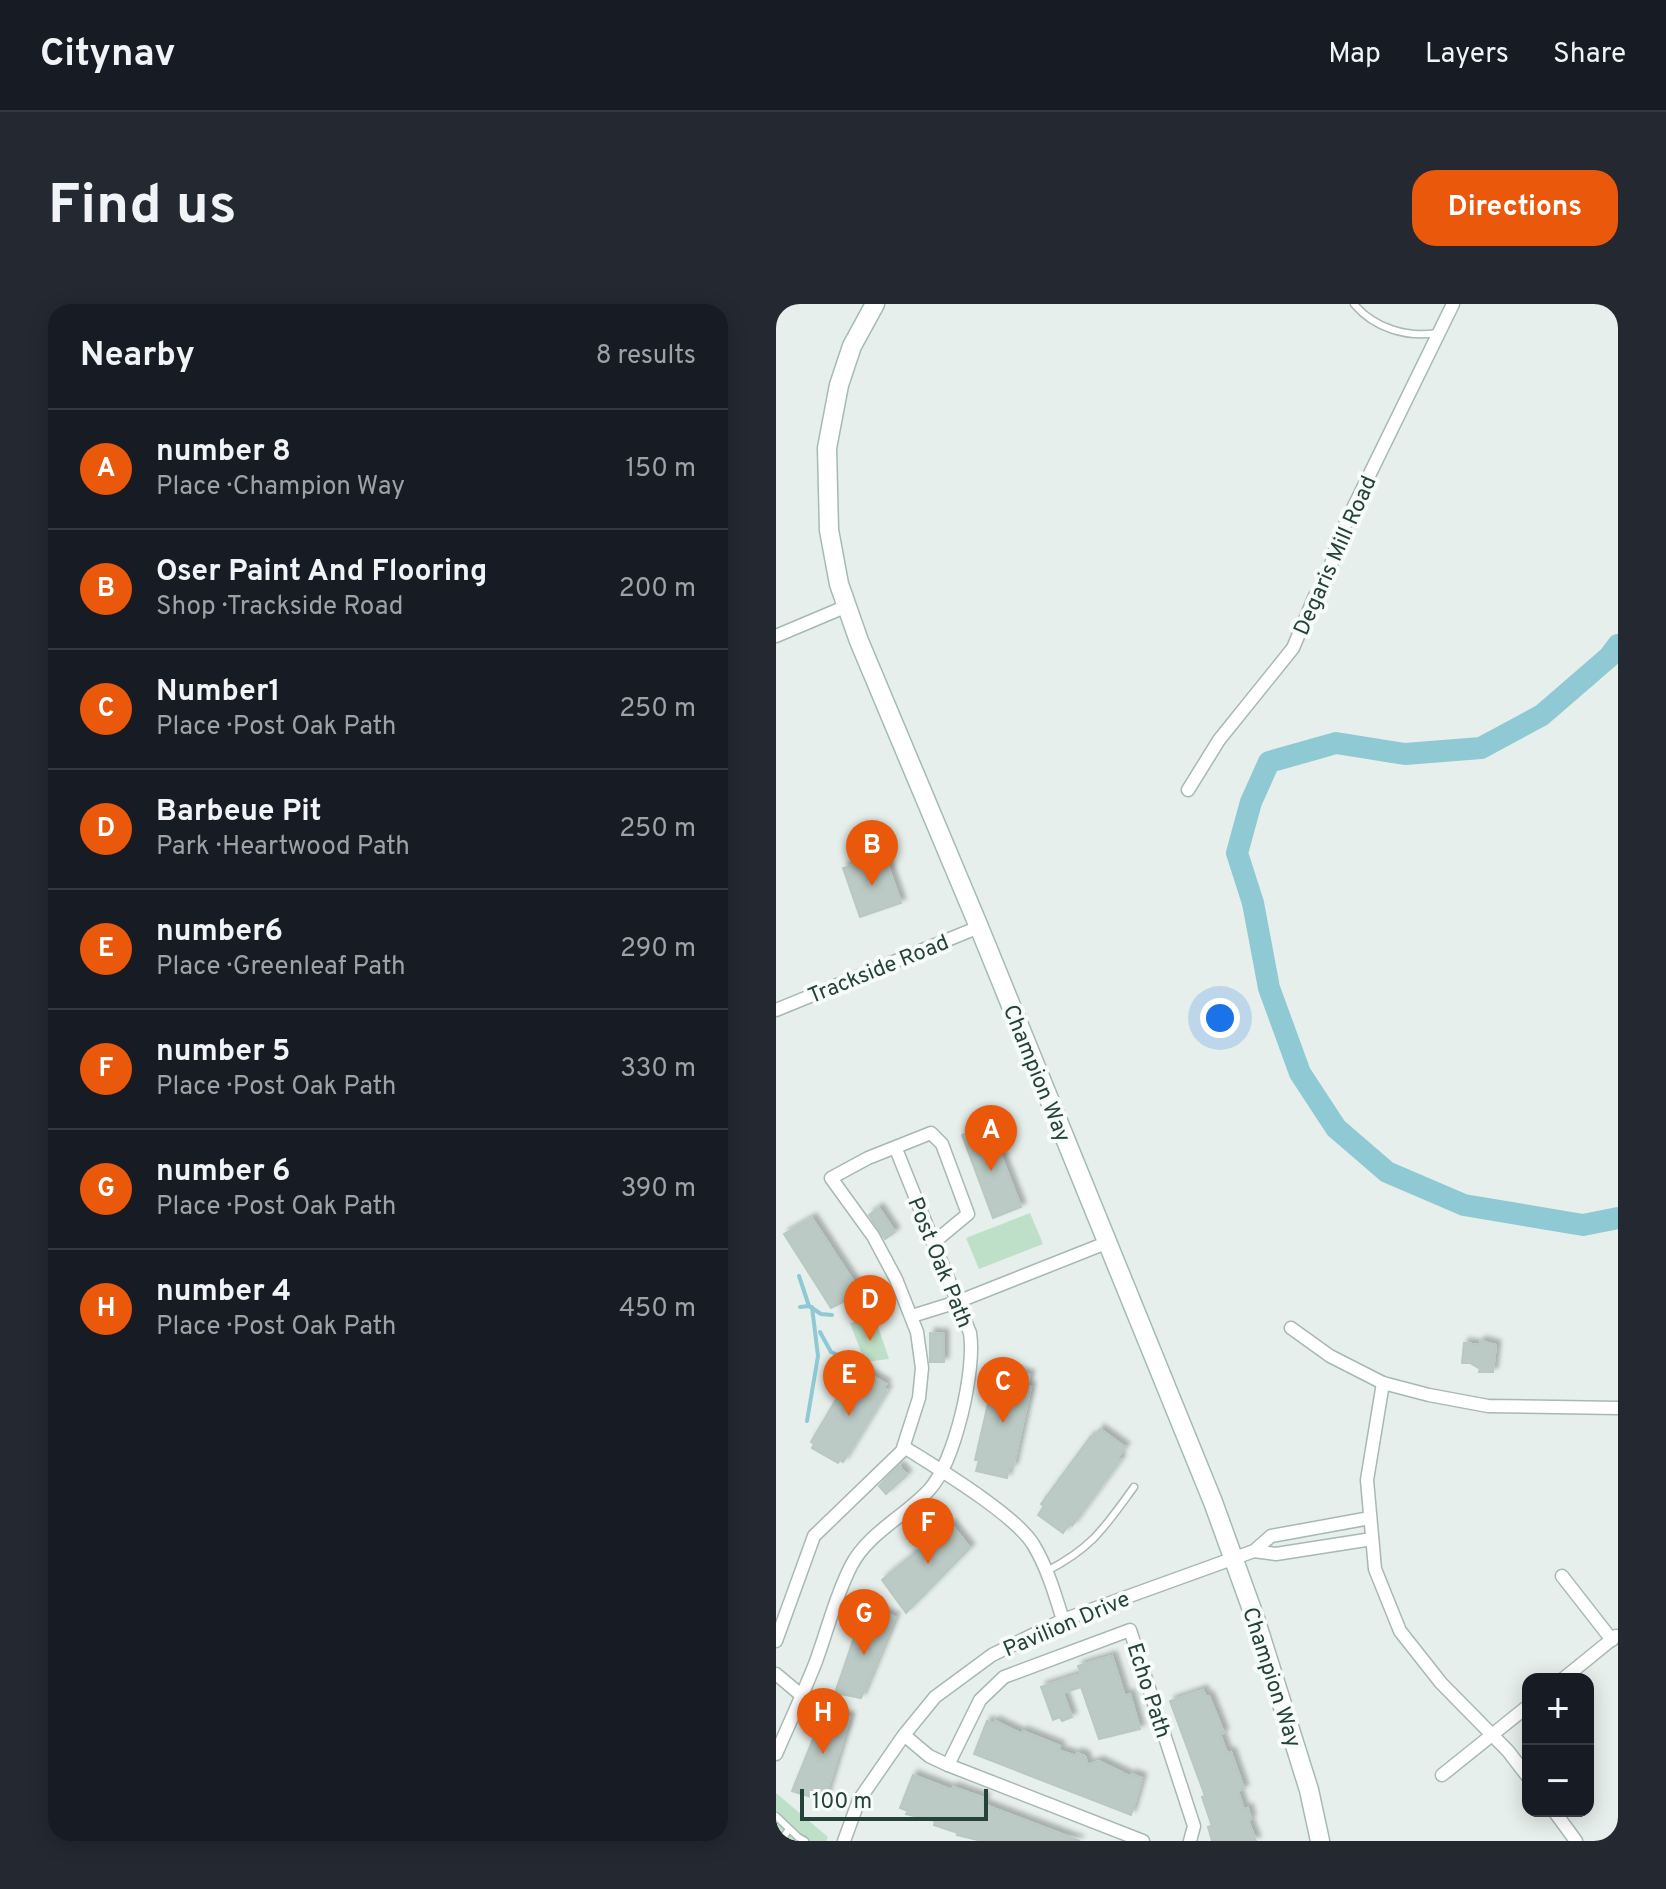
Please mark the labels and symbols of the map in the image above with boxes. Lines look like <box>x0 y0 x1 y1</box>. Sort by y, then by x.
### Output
street label: Degaris Mill Road <box>1289 472 1384 640</box>
pin: B <box>846 820 898 886</box>
street label: Trackside Road <box>805 930 953 1011</box>
your location <box>1200 998 1240 1038</box>
street label: Champion Way <box>996 1001 1076 1147</box>
pin: A <box>965 1105 1017 1171</box>
street label: Post Oak Path <box>900 1194 977 1332</box>
pin: D <box>844 1275 896 1341</box>
pin: E <box>823 1350 875 1416</box>
pin: C <box>977 1357 1029 1423</box>
pin: F <box>902 1498 954 1564</box>
street label: Pavilion Drive <box>1000 1587 1134 1664</box>
pin: G <box>838 1589 890 1655</box>
street label: Champion Way <box>1235 1604 1306 1751</box>
street label: Echo Path <box>1120 1640 1176 1742</box>
pin: H <box>797 1688 849 1754</box>
scale bar <box>800 1785 988 1821</box>

